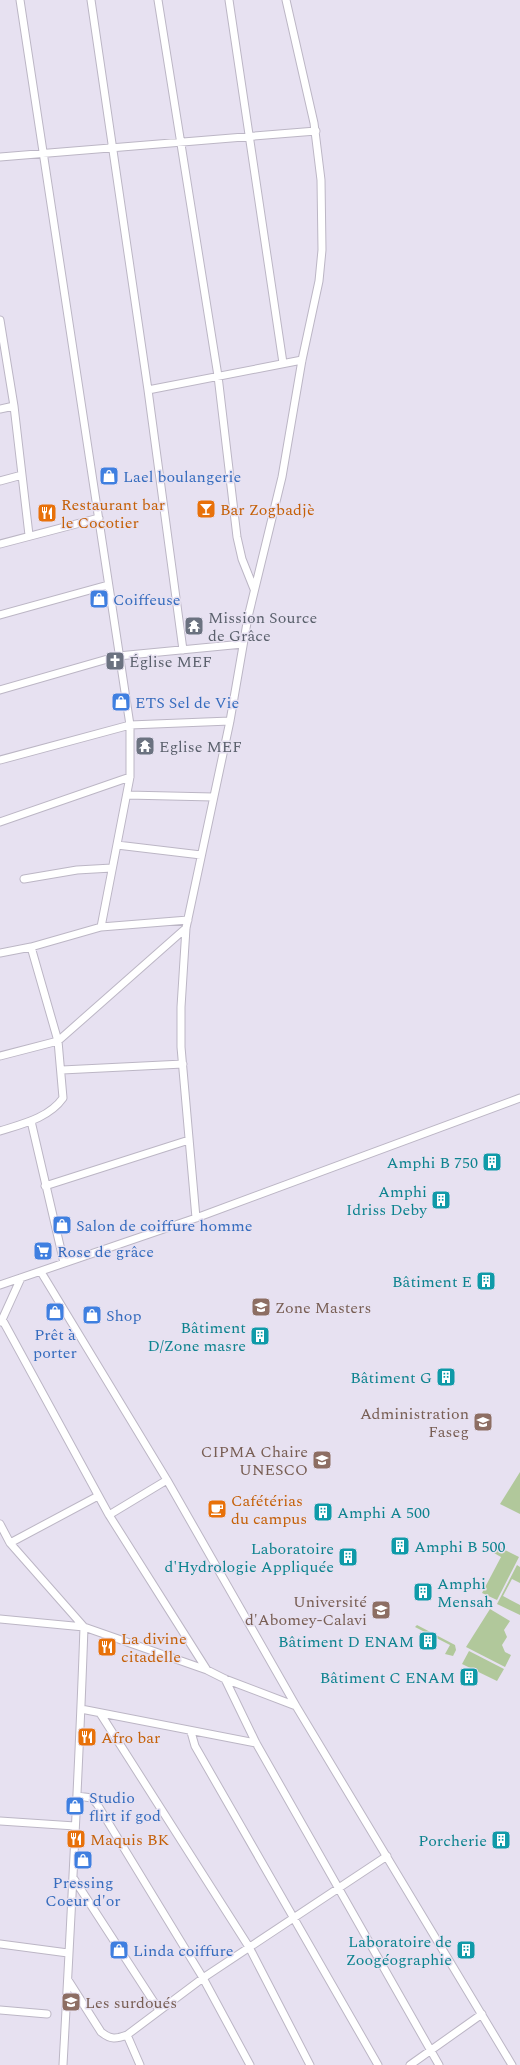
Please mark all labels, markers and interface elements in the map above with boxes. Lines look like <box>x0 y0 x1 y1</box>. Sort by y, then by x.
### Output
shop icon: Lael boulangerie <box>98 465 120 487</box>
place label: Lael boulangerie <box>123 465 241 489</box>
place label: Restaurant bar le Cocotier <box>61 493 165 535</box>
bar icon: Bar Zogbadjè <box>195 498 217 520</box>
place label: Bar Zogbadjè <box>220 498 315 522</box>
restaurant icon: Restaurant bar le Cocotier <box>36 502 58 524</box>
shop icon: Coiffeuse <box>88 588 110 610</box>
place label: Coiffeuse <box>113 588 181 612</box>
place label: Mission Source de Grâce <box>208 606 317 648</box>
temple icon: Mission Source de Grâce <box>183 615 205 637</box>
church icon: Église MEF <box>104 650 126 672</box>
place label: Église MEF <box>129 650 212 674</box>
shop icon: ETS Sel de Vie <box>110 691 132 713</box>
place label: ETS Sel de Vie <box>135 691 239 715</box>
temple icon: Eglise MEF <box>134 735 156 757</box>
place label: Eglise MEF <box>159 735 242 759</box>
place label: Amphi B 750 <box>386 1151 478 1175</box>
building icon: Amphi B 750 <box>481 1151 503 1173</box>
place label: Amphi Idriss Deby <box>346 1180 428 1222</box>
building icon: Amphi Idriss Deby <box>430 1189 452 1211</box>
shop icon: Salon de coiffure homme <box>51 1214 73 1236</box>
place label: Salon de coiffure homme <box>76 1214 252 1238</box>
supermarket icon: Rose de grâce <box>32 1240 54 1262</box>
place label: Rose de grâce <box>57 1240 154 1264</box>
place label: Bâtiment E <box>392 1270 472 1294</box>
building icon: Bâtiment E <box>475 1270 497 1292</box>
school or university icon: Zone Masters <box>250 1296 272 1318</box>
place label: Zone Masters <box>275 1296 371 1320</box>
shop icon: Prêt à porter <box>44 1301 66 1323</box>
shop icon: Shop <box>81 1304 103 1326</box>
place label: Shop <box>106 1304 142 1328</box>
place label: Bâtiment D/Zone masre <box>147 1316 246 1358</box>
place label: Prêt à porter <box>33 1323 77 1365</box>
building icon: Bâtiment D/Zone masre <box>249 1325 271 1347</box>
place label: Bâtiment G <box>350 1366 432 1390</box>
building icon: Bâtiment G <box>435 1366 457 1388</box>
place label: Administration Faseg <box>360 1402 469 1444</box>
school or university icon: Administration Faseg <box>472 1411 494 1433</box>
place label: CIPMA Chaire UNESCO <box>201 1440 308 1482</box>
school or university icon: CIPMA Chaire UNESCO <box>311 1449 333 1471</box>
place label: Cafétérias du campus <box>231 1489 307 1531</box>
cafe icon: Cafétérias du campus <box>206 1498 228 1520</box>
building icon: Amphi A 500 <box>312 1501 334 1523</box>
place label: Amphi A 500 <box>337 1501 430 1525</box>
building icon: Amphi B 500 <box>389 1535 411 1557</box>
place label: Amphi B 500 <box>414 1535 506 1559</box>
place label: Laboratoire d'Hydrologie Appliquée <box>164 1537 334 1579</box>
building icon: Laboratoire d'Hydrologie Appliquée <box>337 1546 359 1568</box>
place label: Amphi Mensah <box>437 1572 493 1614</box>
building icon: Amphi Mensah <box>412 1581 434 1603</box>
place label: Université d'Abomey-Calavi <box>245 1590 367 1632</box>
school or university icon: Université d'Abomey-Calavi <box>370 1599 392 1621</box>
place label: La divine citadelle <box>121 1627 187 1669</box>
place label: Bâtiment D ENAM <box>278 1630 414 1654</box>
building icon: Bâtiment D ENAM <box>417 1630 439 1652</box>
restaurant icon: La divine citadelle <box>96 1636 118 1658</box>
place label: Bâtiment C ENAM <box>320 1666 455 1690</box>
building icon: Bâtiment C ENAM <box>458 1666 480 1688</box>
restaurant icon: Afro bar <box>76 1726 98 1748</box>
place label: Afro bar <box>101 1726 160 1750</box>
place label: Studio flirt if god <box>89 1786 161 1828</box>
shop icon: Studio flirt if god <box>64 1795 86 1817</box>
restaurant icon: Maquis BK <box>65 1828 87 1850</box>
place label: Maquis BK <box>90 1828 170 1852</box>
place label: Porcherie <box>418 1829 487 1853</box>
building icon: Porcherie <box>490 1829 512 1851</box>
shop icon: Pressing Coeur d'or <box>72 1849 94 1871</box>
place label: Pressing Coeur d'or <box>45 1871 121 1913</box>
place label: Laboratoire de Zoogéographie <box>346 1930 452 1972</box>
shop icon: Linda coiffure <box>108 1939 130 1961</box>
place label: Linda coiffure <box>133 1939 234 1963</box>
building icon: Laboratoire de Zoogéographie <box>455 1939 477 1961</box>
school or university icon: Les surdoués <box>60 1991 82 2013</box>
place label: Les surdoués <box>85 1991 177 2015</box>

